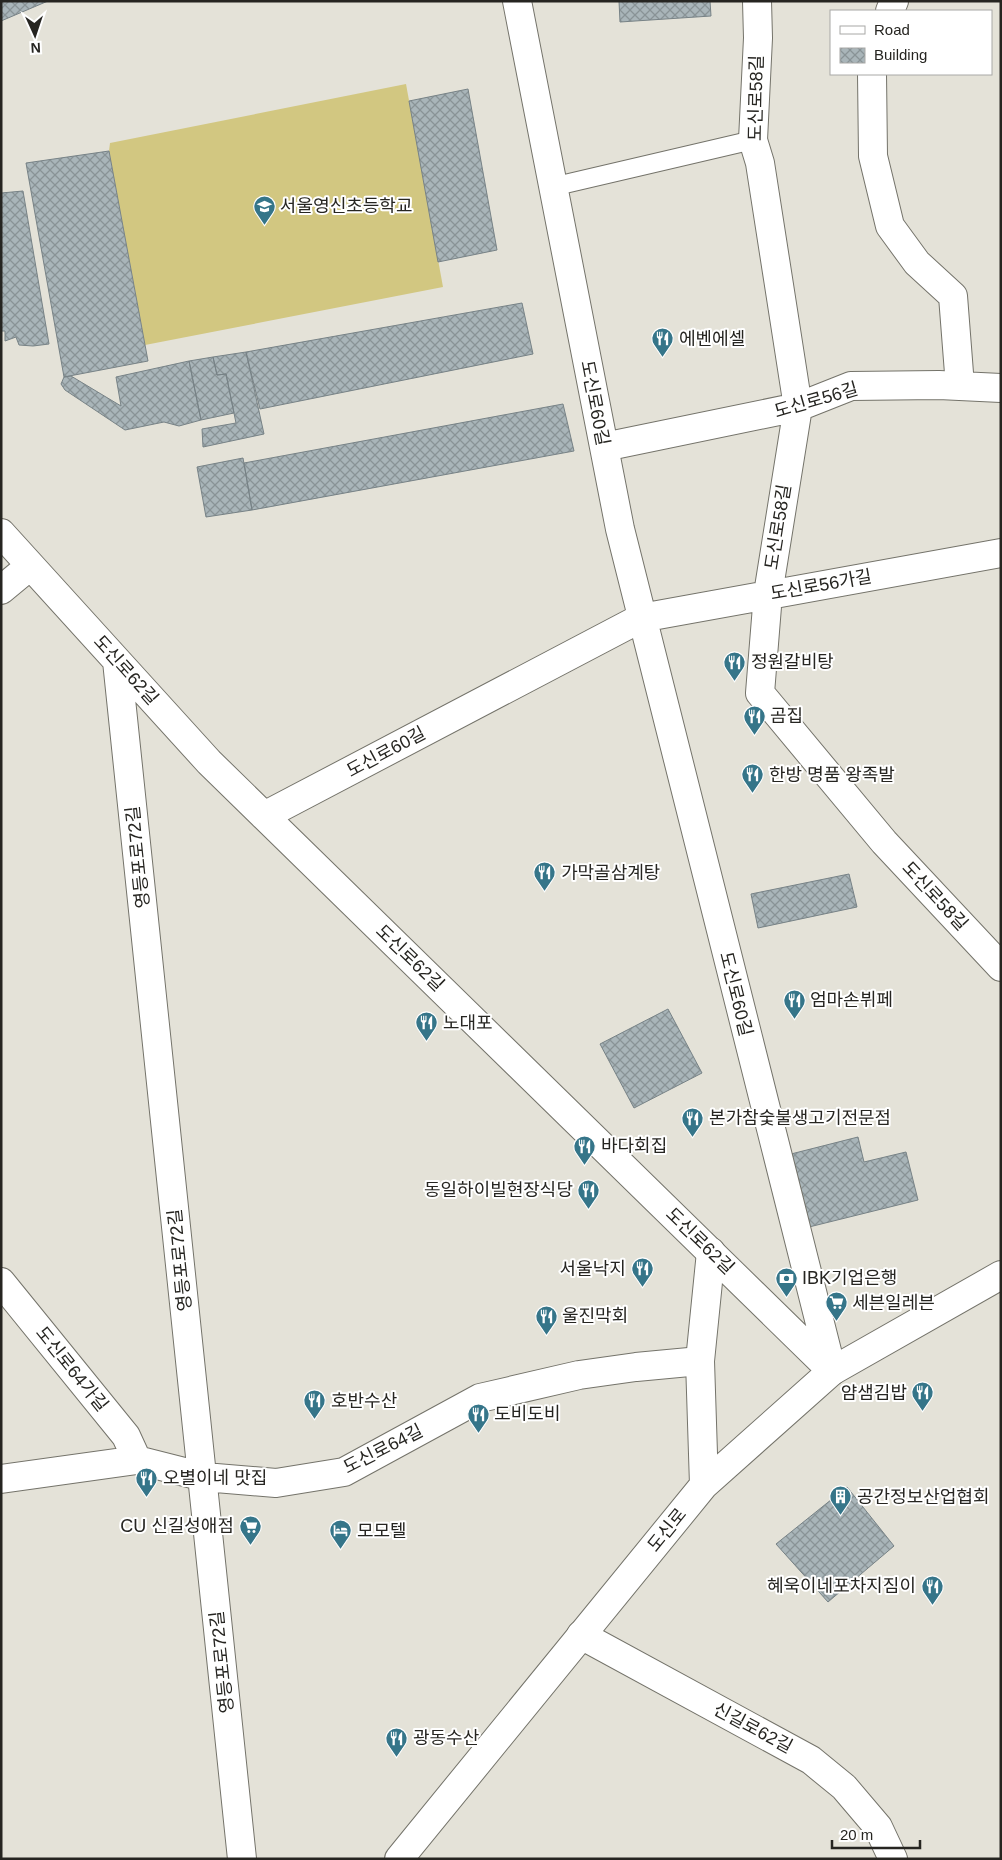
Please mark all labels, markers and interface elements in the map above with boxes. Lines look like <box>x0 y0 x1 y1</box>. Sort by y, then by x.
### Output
north arrow <box>10 10 60 60</box>
legend <box>830 10 992 75</box>
text: Road <box>874 21 910 38</box>
text: N <box>30 40 41 56</box>
text: Building <box>874 46 927 63</box>
street label: 도신로58길 <box>745 55 767 141</box>
school or university icon: 서울영신초등학교 <box>252 194 276 225</box>
place label: 서울영신초등학교 <box>280 196 412 216</box>
restaurant icon: 에벤에셀 <box>651 327 675 358</box>
place label: 에벤에셀 <box>679 329 745 349</box>
street label: 도신로60길 <box>577 359 613 447</box>
street label: 도신로56길 <box>772 378 860 422</box>
street label: 도신로58길 <box>761 483 795 571</box>
street label: 도신로56가길 <box>769 566 873 604</box>
street label: 도신로62길 <box>90 631 162 709</box>
restaurant icon: 정원갈비탕 <box>723 650 747 681</box>
place label: 정원갈비탕 <box>751 652 834 672</box>
restaurant icon: 곰집 <box>742 704 766 735</box>
place label: 곰집 <box>770 706 803 726</box>
street label: 도신로60길 <box>343 723 429 781</box>
restaurant icon: 한방 명품 왕족발 <box>741 763 765 794</box>
place label: 한방 명품 왕족발 <box>769 765 895 785</box>
street label: 영등포로72길 <box>123 805 153 909</box>
street label: 도신로58길 <box>898 858 972 934</box>
restaurant icon: 가막골삼계탕 <box>533 861 557 892</box>
place label: 가막골삼계탕 <box>561 863 660 883</box>
street label: 도신로62길 <box>372 921 448 995</box>
street label: 도신로60길 <box>716 950 756 1038</box>
restaurant icon: 엄마손뷔페 <box>782 988 806 1019</box>
place label: 엄마손뷔페 <box>810 990 893 1010</box>
restaurant icon: 노대포 <box>415 1011 439 1042</box>
place label: 노대포 <box>443 1013 493 1033</box>
restaurant icon: 본가참숯불생고기전문점 <box>681 1106 705 1137</box>
place label: 본가참숯불생고기전문점 <box>709 1108 891 1128</box>
restaurant icon: 바다회집 <box>573 1134 597 1165</box>
place label: 바다회집 <box>601 1136 667 1156</box>
restaurant icon: 동일하이빌현장식당 <box>577 1178 601 1209</box>
place label: 동일하이빌현장식당 <box>424 1180 573 1200</box>
street label: 도신로62길 <box>662 1204 738 1278</box>
street label: 영등포로72길 <box>165 1208 195 1312</box>
restaurant icon: 서울낙지 <box>630 1257 654 1288</box>
place label: 서울낙지 <box>560 1259 626 1279</box>
bank icon: IBK기업은행 <box>774 1266 798 1297</box>
place label: IBK기업은행 <box>802 1268 897 1288</box>
supermarket icon: 세븐일레븐 <box>824 1291 848 1322</box>
place label: 세븐일레븐 <box>852 1293 935 1313</box>
restaurant icon: 울진막회 <box>534 1304 558 1335</box>
place label: 울진막회 <box>562 1306 628 1326</box>
street label: 도신로64가길 <box>32 1323 112 1415</box>
restaurant icon: 얌샘김밥 <box>911 1381 935 1412</box>
place label: 얌샘김밥 <box>841 1383 907 1403</box>
restaurant icon: 호반수산 <box>303 1389 327 1420</box>
place label: 호반수산 <box>331 1391 397 1411</box>
restaurant icon: 도비도비 <box>466 1402 490 1433</box>
place label: 도비도비 <box>494 1404 560 1424</box>
street label: 도신로64길 <box>340 1421 426 1477</box>
restaurant icon: 오별이네 맛집 <box>135 1466 159 1497</box>
place label: 오별이네 맛집 <box>163 1468 267 1488</box>
building icon: 공간정보산업협회 <box>829 1485 853 1516</box>
place label: 공간정보산업협회 <box>857 1487 989 1507</box>
street label: 도신로 <box>644 1504 690 1556</box>
supermarket icon: CU 신길성애점 <box>238 1514 262 1545</box>
place label: CU 신길성애점 <box>120 1516 234 1536</box>
hotel icon: 모모텔 <box>329 1519 353 1550</box>
place label: 모모텔 <box>357 1521 407 1541</box>
restaurant icon: 혜욱이네포차지짐이 <box>920 1574 944 1605</box>
place label: 혜욱이네포차지짐이 <box>767 1576 916 1596</box>
street label: 영등포로72길 <box>207 1610 237 1714</box>
street label: 신길로62길 <box>710 1699 796 1757</box>
restaurant icon: 광동수산 <box>385 1726 409 1757</box>
place label: 광동수산 <box>413 1728 479 1748</box>
scale bar <box>832 1818 920 1850</box>
text: 20 m <box>840 1826 873 1843</box>

